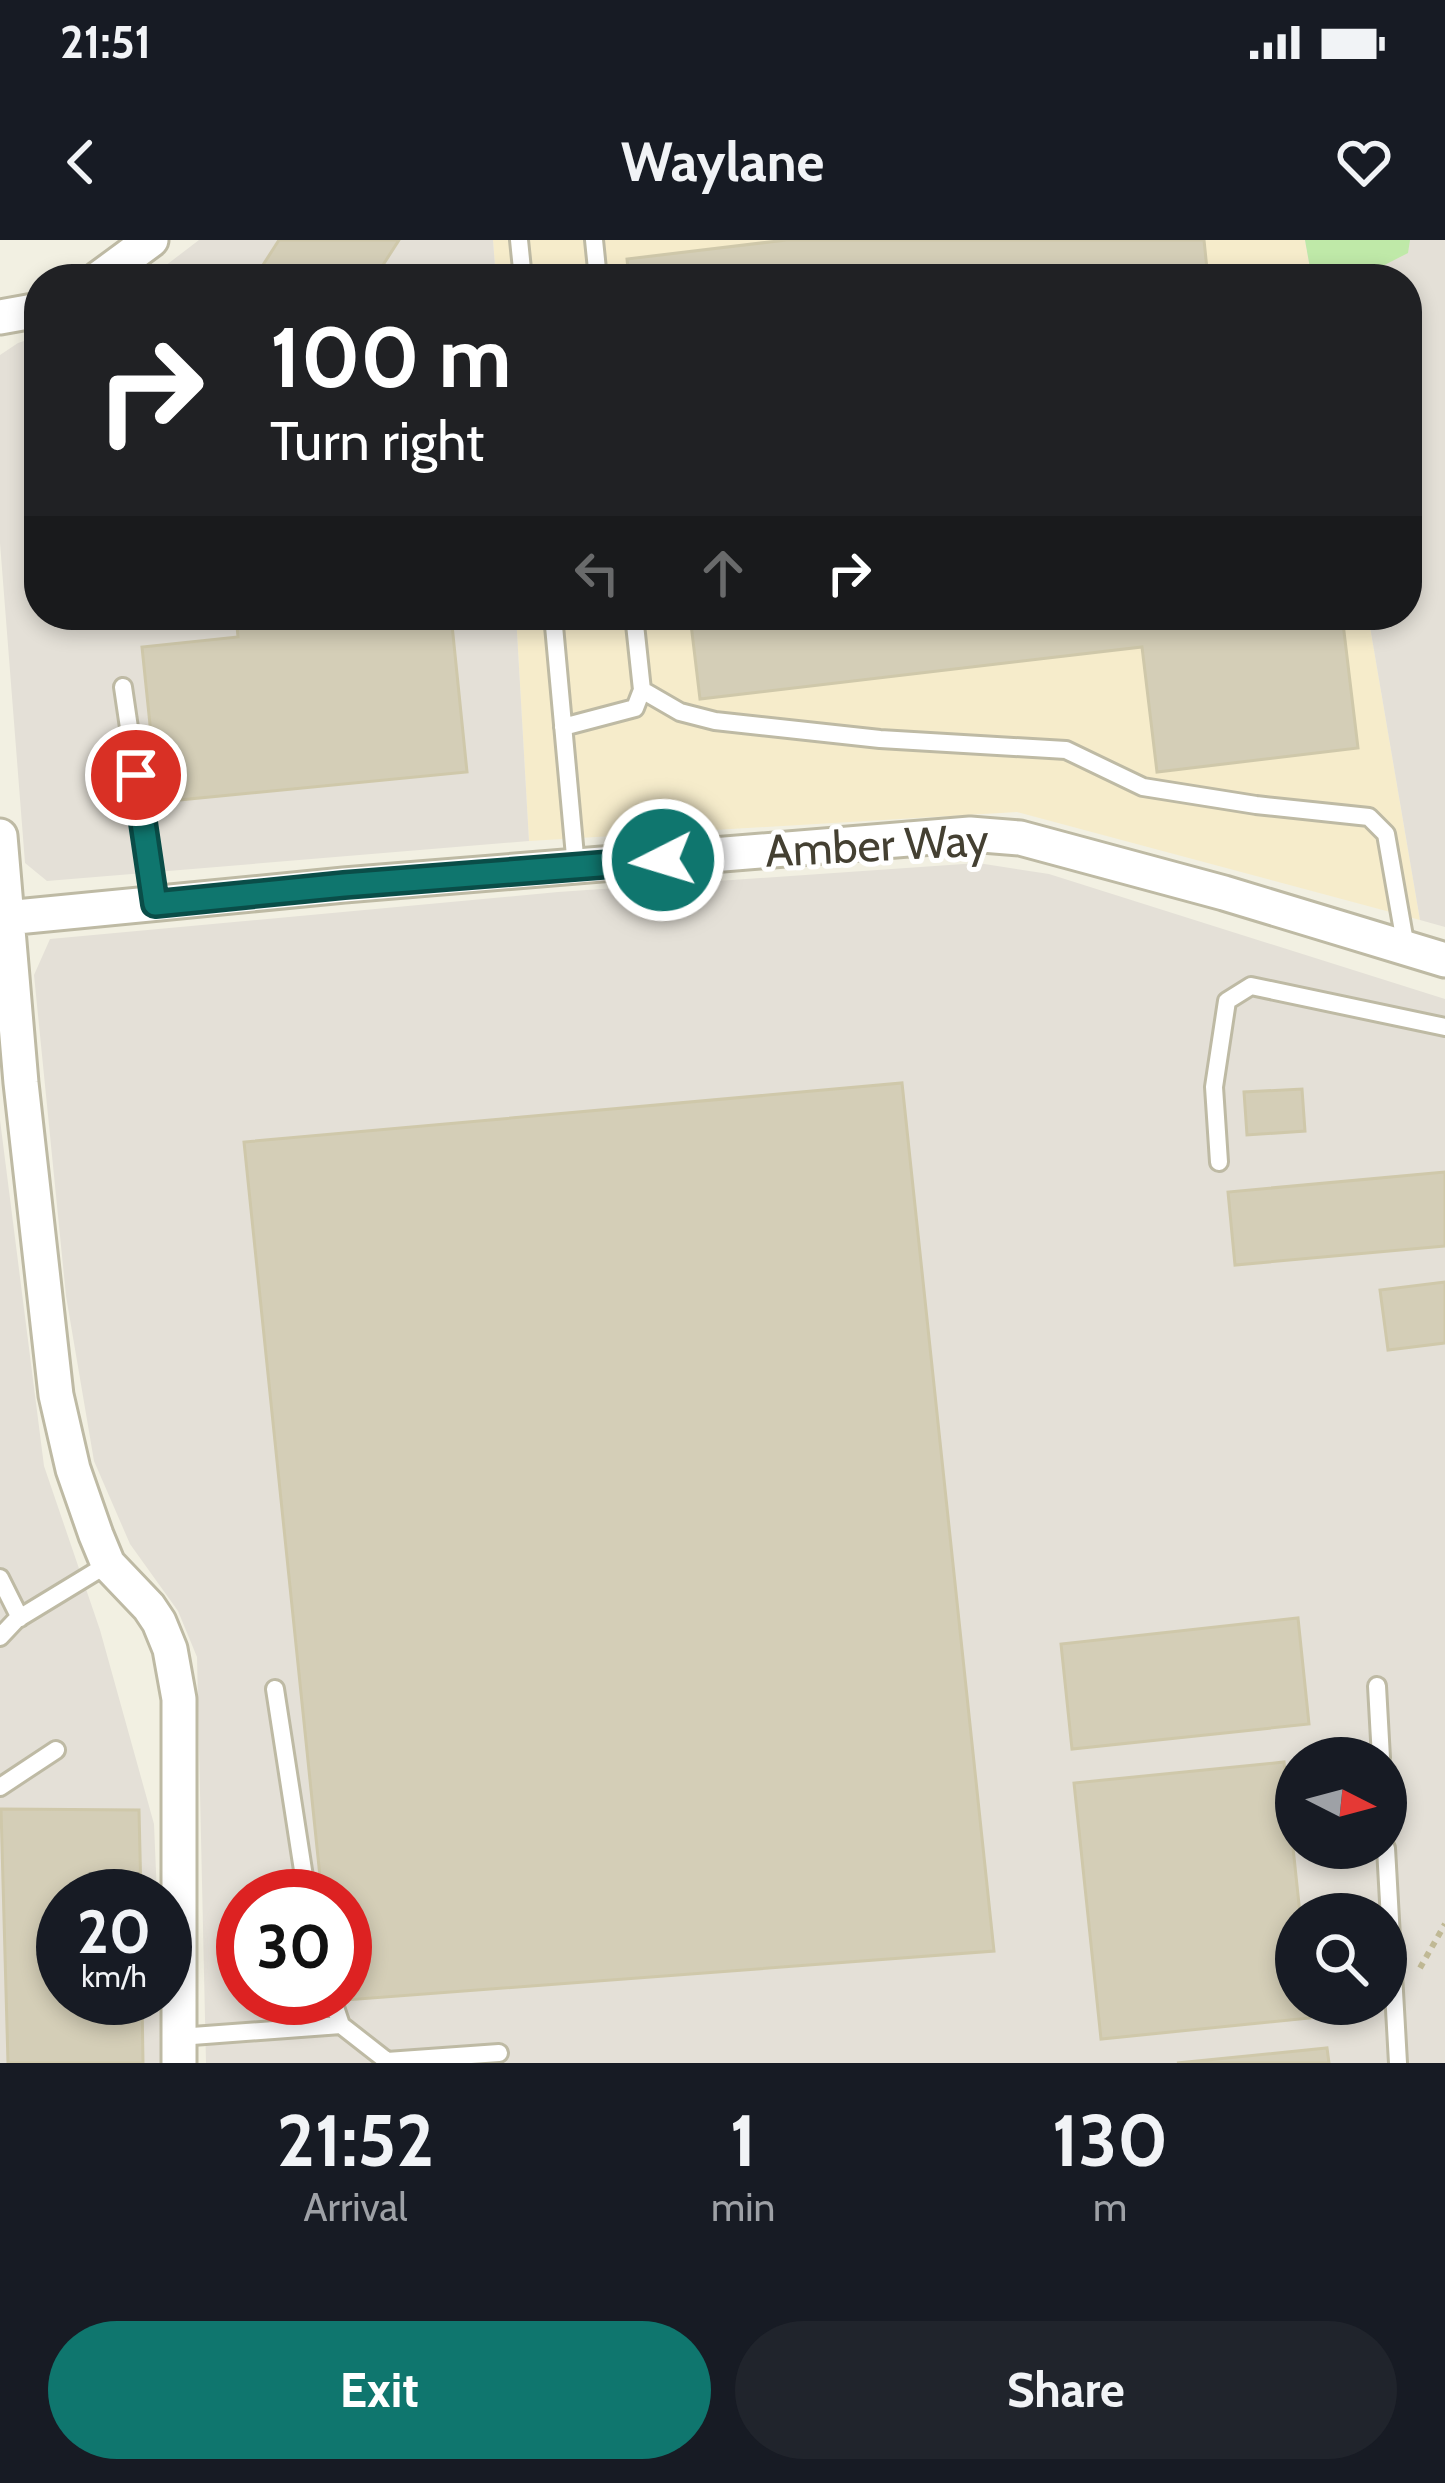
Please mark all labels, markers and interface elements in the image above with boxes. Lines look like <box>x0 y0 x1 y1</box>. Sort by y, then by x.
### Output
text: 21:51 <box>60 15 151 69</box>
icon: back <box>48 129 114 195</box>
text: Waylane <box>621 129 824 195</box>
icon: heart <box>1331 129 1397 195</box>
text: 100 m <box>270 306 512 408</box>
icon: right <box>72 312 228 468</box>
text: Turn right <box>270 408 484 474</box>
icon: left <box>564 540 630 606</box>
icon: ahead <box>690 540 756 606</box>
icon: right <box>816 540 882 606</box>
pin <box>85 724 187 826</box>
icon: arrive <box>103 742 169 808</box>
position arrow <box>600 797 726 923</box>
street label: Amber Way <box>764 812 990 878</box>
north arrow <box>1275 1737 1407 1869</box>
map controls <box>1275 1737 1407 2025</box>
speed limit sign: 30 <box>216 1869 372 2025</box>
button: search <box>1275 1893 1407 2025</box>
text: 20 <box>77 1895 151 1968</box>
text: km/h <box>81 1958 147 1995</box>
text: 21:52 <box>277 2097 434 2184</box>
text: 1 <box>730 2097 756 2184</box>
text: 130 <box>1052 2097 1168 2184</box>
text: Arrival <box>304 2183 407 2231</box>
text: min <box>711 2183 775 2231</box>
text: m <box>1093 2183 1127 2231</box>
button: Exit <box>48 2321 711 2459</box>
button: Share <box>735 2321 1397 2459</box>

